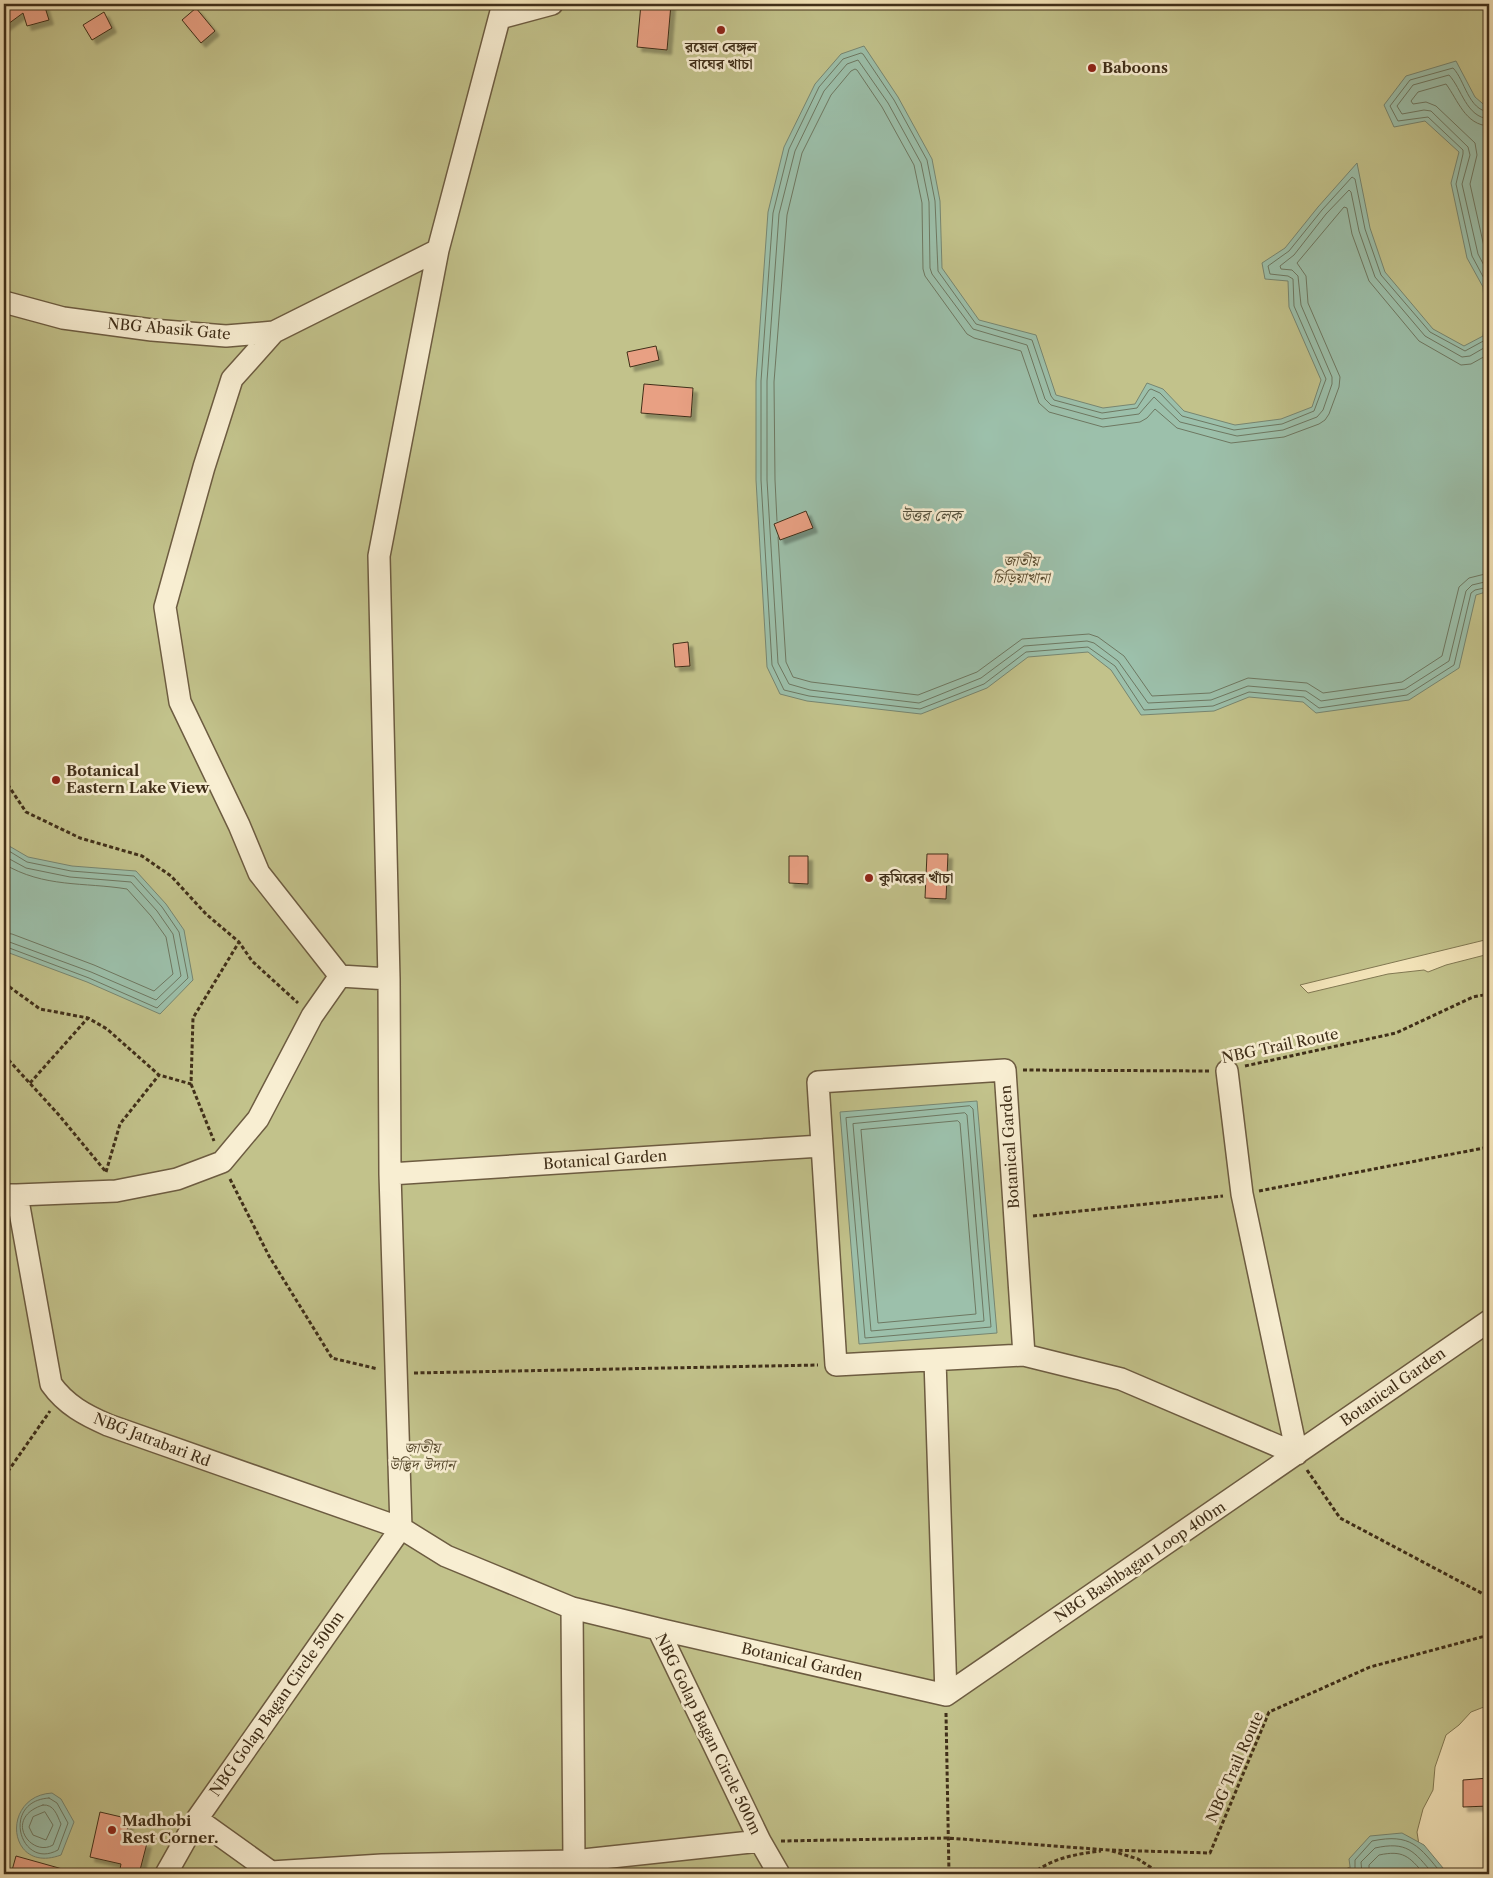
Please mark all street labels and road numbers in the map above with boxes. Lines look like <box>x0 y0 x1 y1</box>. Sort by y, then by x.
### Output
street label: NBG Abasik Gate <box>107 314 231 343</box>
street label: NBG Trail Route <box>1220 1024 1340 1067</box>
street label: Botanical Garden <box>996 1084 1023 1210</box>
street label: Botanical Garden <box>542 1146 668 1173</box>
street label: Botanical Garden <box>1336 1343 1449 1430</box>
street label: NBG Jatrabari Rd <box>91 1409 213 1471</box>
street label: NBG Bashbagan Loop 400m <box>1050 1497 1229 1626</box>
street label: NBG Golap Bagan Circle 500m <box>205 1608 348 1800</box>
street label: NBG Golap Bagan Circle 500m <box>651 1630 766 1838</box>
street label: Botanical Garden <box>740 1638 865 1685</box>
street label: NBG Trail Route <box>1202 1709 1267 1825</box>

